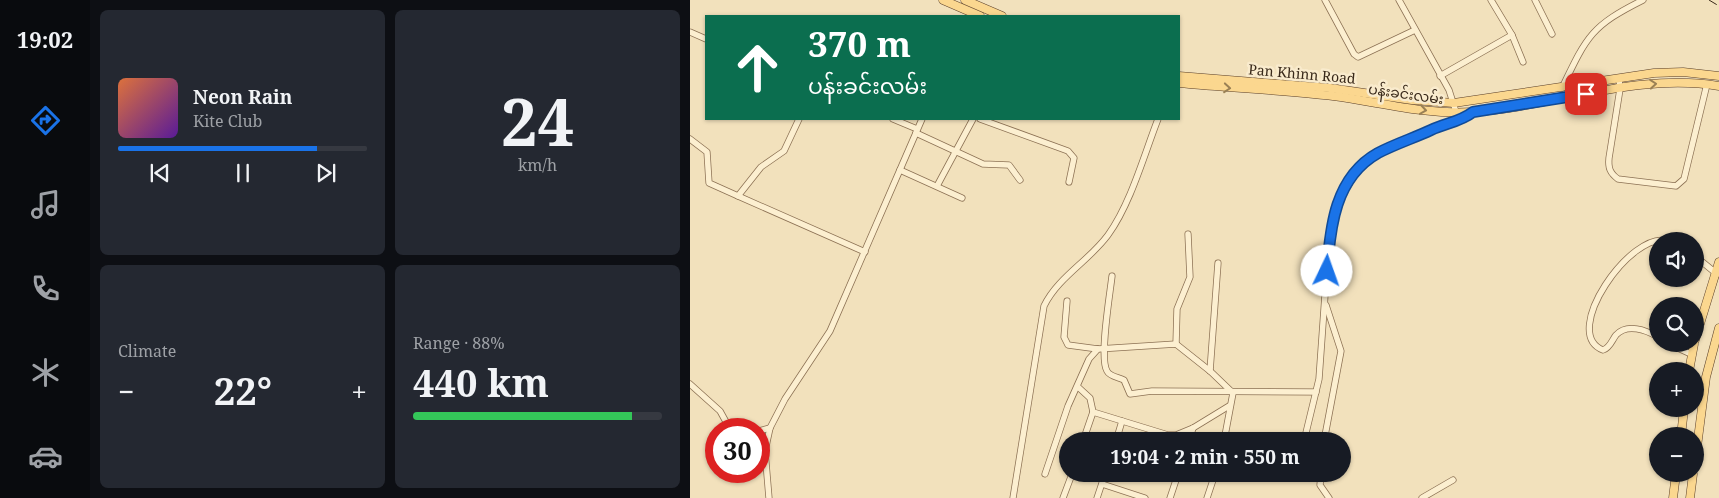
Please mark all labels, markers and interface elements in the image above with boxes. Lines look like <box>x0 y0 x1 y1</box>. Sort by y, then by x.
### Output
text: 370 m <box>808 20 911 67</box>
text: 19:02 <box>17 24 73 54</box>
icon: ahead <box>725 35 790 100</box>
street label: Pan Khinn Road <box>1248 59 1357 88</box>
text: ပန်းခင်းလမ်း <box>808 70 927 100</box>
pin <box>1565 73 1607 115</box>
text: 24 <box>501 77 574 165</box>
street label: ပန်းခင်းလမ်း <box>1367 79 1445 111</box>
one-way arrow <box>1650 79 1658 90</box>
icon: arrive <box>1572 80 1600 108</box>
one-way arrow <box>1224 82 1232 93</box>
text: Neon Rain <box>193 84 292 110</box>
icon: directions <box>28 103 63 138</box>
one-way arrow <box>1419 105 1428 115</box>
text: Kite Club <box>193 110 262 132</box>
text: km/h <box>518 154 557 176</box>
icon: previous <box>146 159 174 187</box>
icon: pause <box>229 159 257 187</box>
icon: next <box>312 159 340 187</box>
icon: music <box>28 187 63 222</box>
map controls <box>1649 232 1704 482</box>
button: sound <box>1649 232 1704 287</box>
position arrow <box>1300 244 1352 296</box>
icon: phone <box>28 271 63 306</box>
button: search <box>1649 297 1704 352</box>
text: Range · 88% <box>413 332 505 354</box>
text: Climate <box>118 340 176 362</box>
icon: climate <box>28 355 63 390</box>
text: 440 km <box>413 356 549 408</box>
button: + <box>1649 362 1704 417</box>
text: 22° <box>214 364 272 416</box>
text: − <box>118 372 134 410</box>
text: + <box>351 372 367 410</box>
speed limit sign: 30 <box>705 418 770 483</box>
button: − <box>1649 427 1704 482</box>
icon: car <box>28 439 63 474</box>
text: 19:04 · 2 min · 550 m <box>1110 444 1300 470</box>

